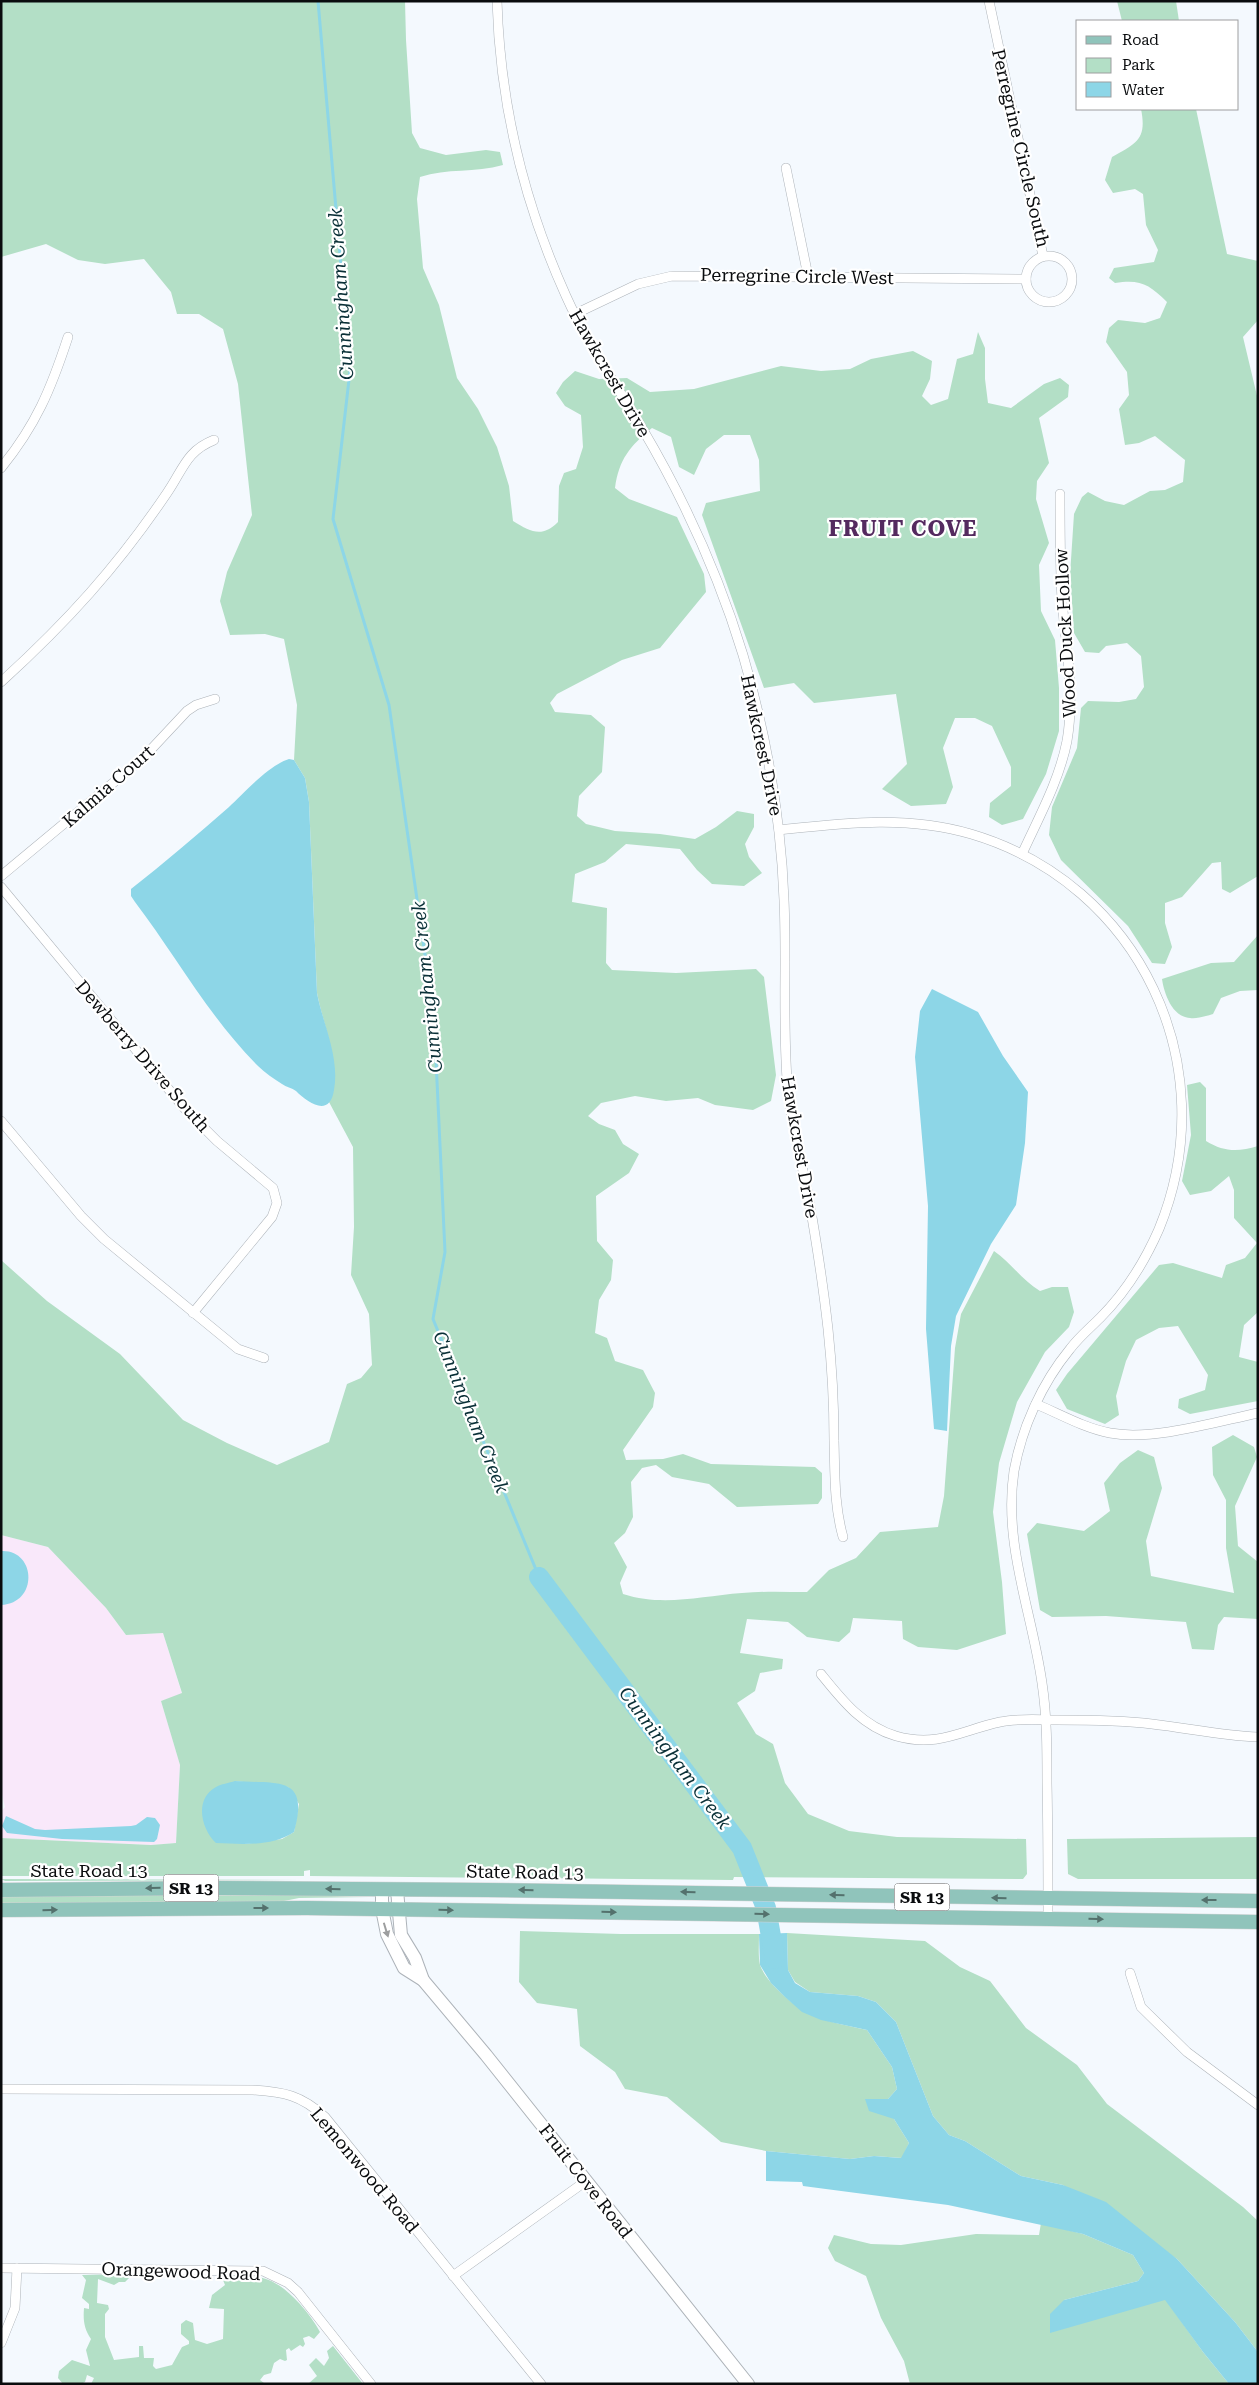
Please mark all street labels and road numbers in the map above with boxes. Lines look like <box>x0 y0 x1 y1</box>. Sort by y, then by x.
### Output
street label: Perregrine Circle South <box>988 47 1054 250</box>
street label: Perregrine Circle West <box>700 264 894 288</box>
street label: Hawkcrest Drive <box>565 305 655 441</box>
street label: Wood Duck Hollow <box>1050 548 1080 718</box>
street label: Hawkcrest Drive <box>737 672 787 818</box>
street label: Kalmia Court <box>58 740 158 831</box>
street label: Dewberry Drive South <box>71 976 215 1136</box>
street label: Hawkcrest Drive <box>777 1074 823 1220</box>
street label: State Road 13 <box>30 1860 148 1881</box>
street label: State Road 13 <box>466 1860 584 1884</box>
road number: SR 13 <box>164 1875 218 1902</box>
road number: SR 13 <box>894 1884 950 1910</box>
street label: Lemonwood Road <box>307 2103 424 2237</box>
street label: Fruit Cove Road <box>535 2120 637 2242</box>
street label: Orangewood Road <box>101 2258 261 2284</box>

